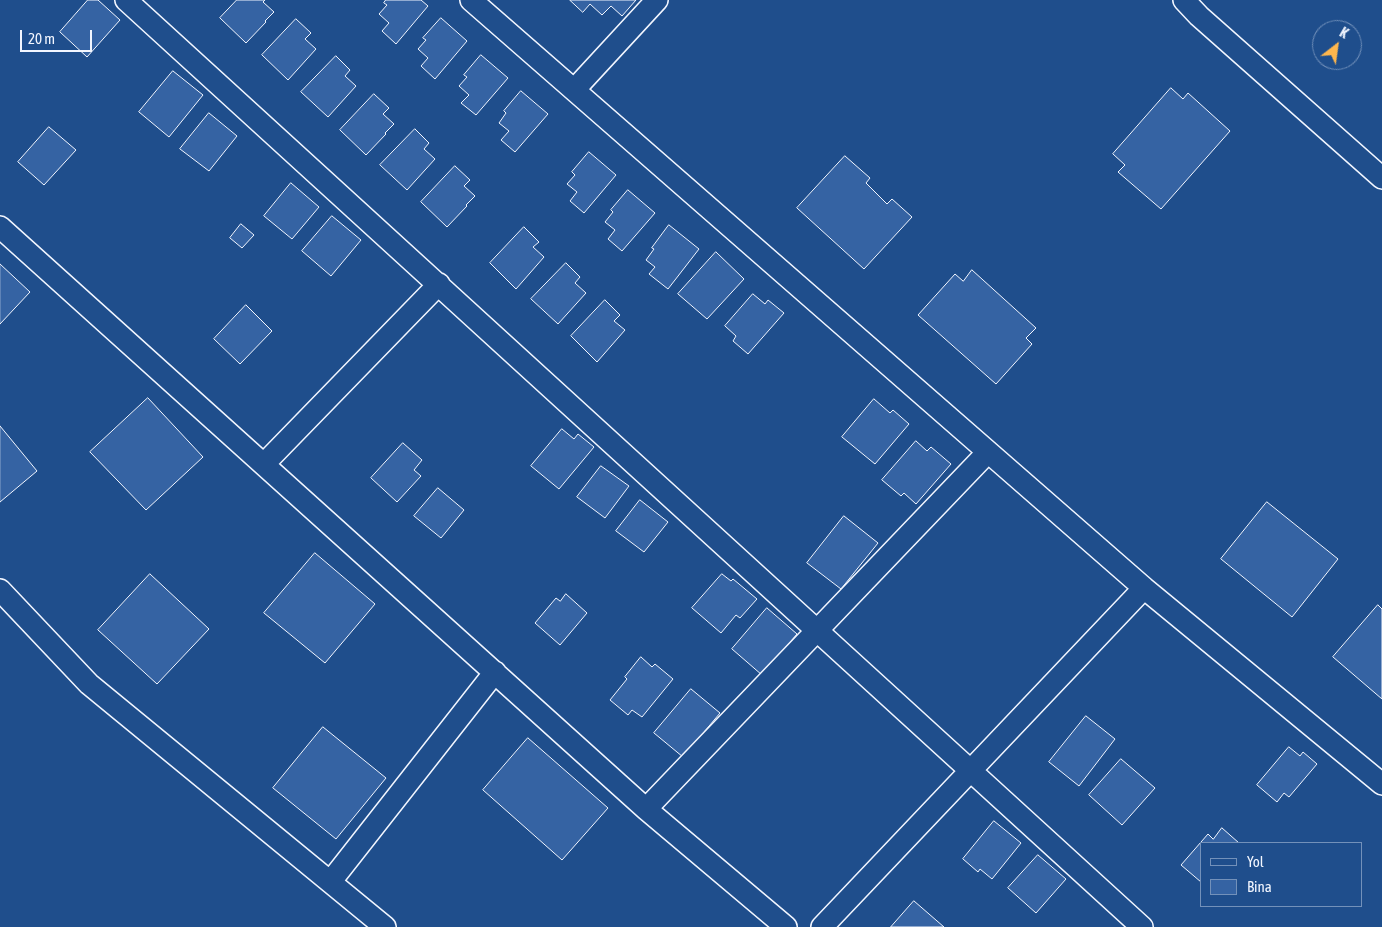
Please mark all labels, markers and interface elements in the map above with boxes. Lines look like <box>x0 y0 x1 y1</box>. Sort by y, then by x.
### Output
scale bar <box>22 20 95 52</box>
north arrow <box>1312 20 1362 70</box>
text: K <box>1337 24 1351 42</box>
text: 20 m <box>28 30 55 47</box>
legend <box>1200 842 1362 907</box>
text: Yol <box>1247 853 1264 870</box>
text: Bina <box>1247 878 1272 895</box>

